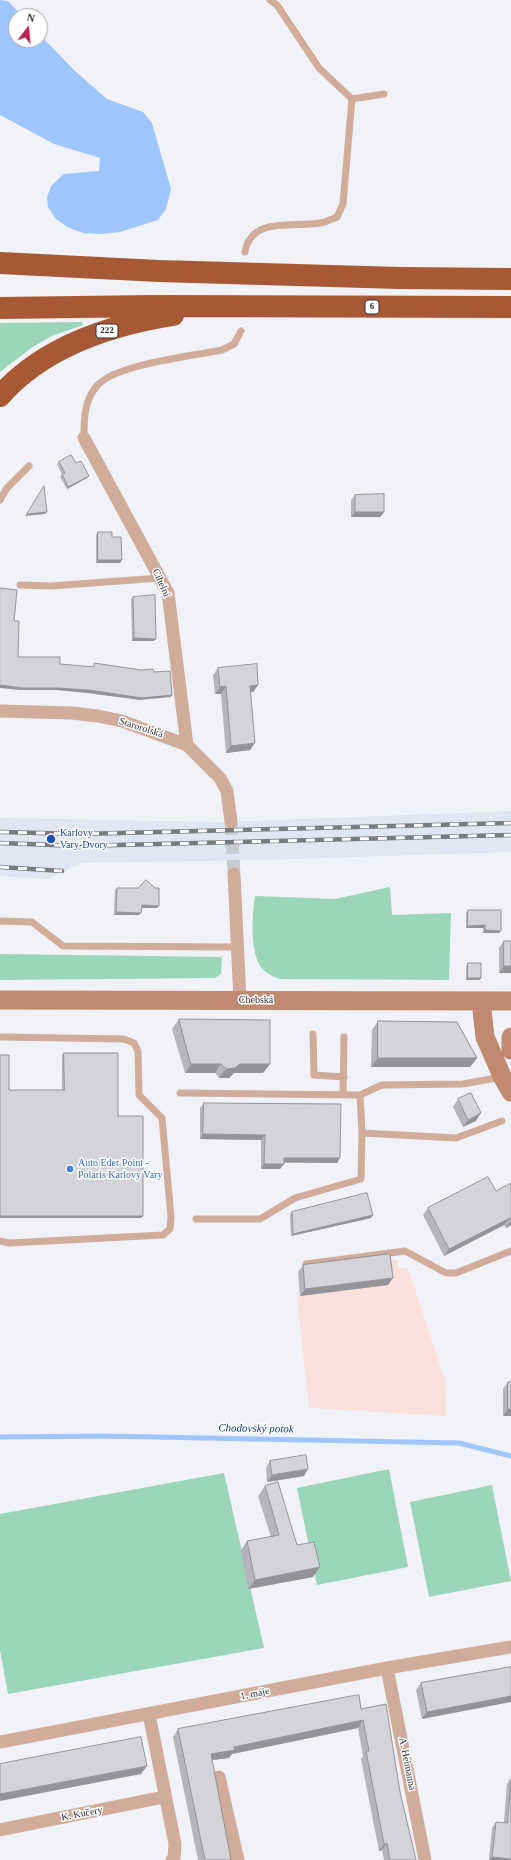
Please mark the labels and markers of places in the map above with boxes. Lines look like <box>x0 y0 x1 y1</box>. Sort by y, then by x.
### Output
place label: Karlovy Vary-Dvory <box>60 827 108 850</box>
marker: Karlovy Vary-Dvory <box>45 833 57 845</box>
place label: Auto Eder Point - Polaris Karlovy Vary <box>78 1157 162 1180</box>
marker: Auto Eder Point - Polaris Karlovy Vary <box>65 1164 75 1174</box>

